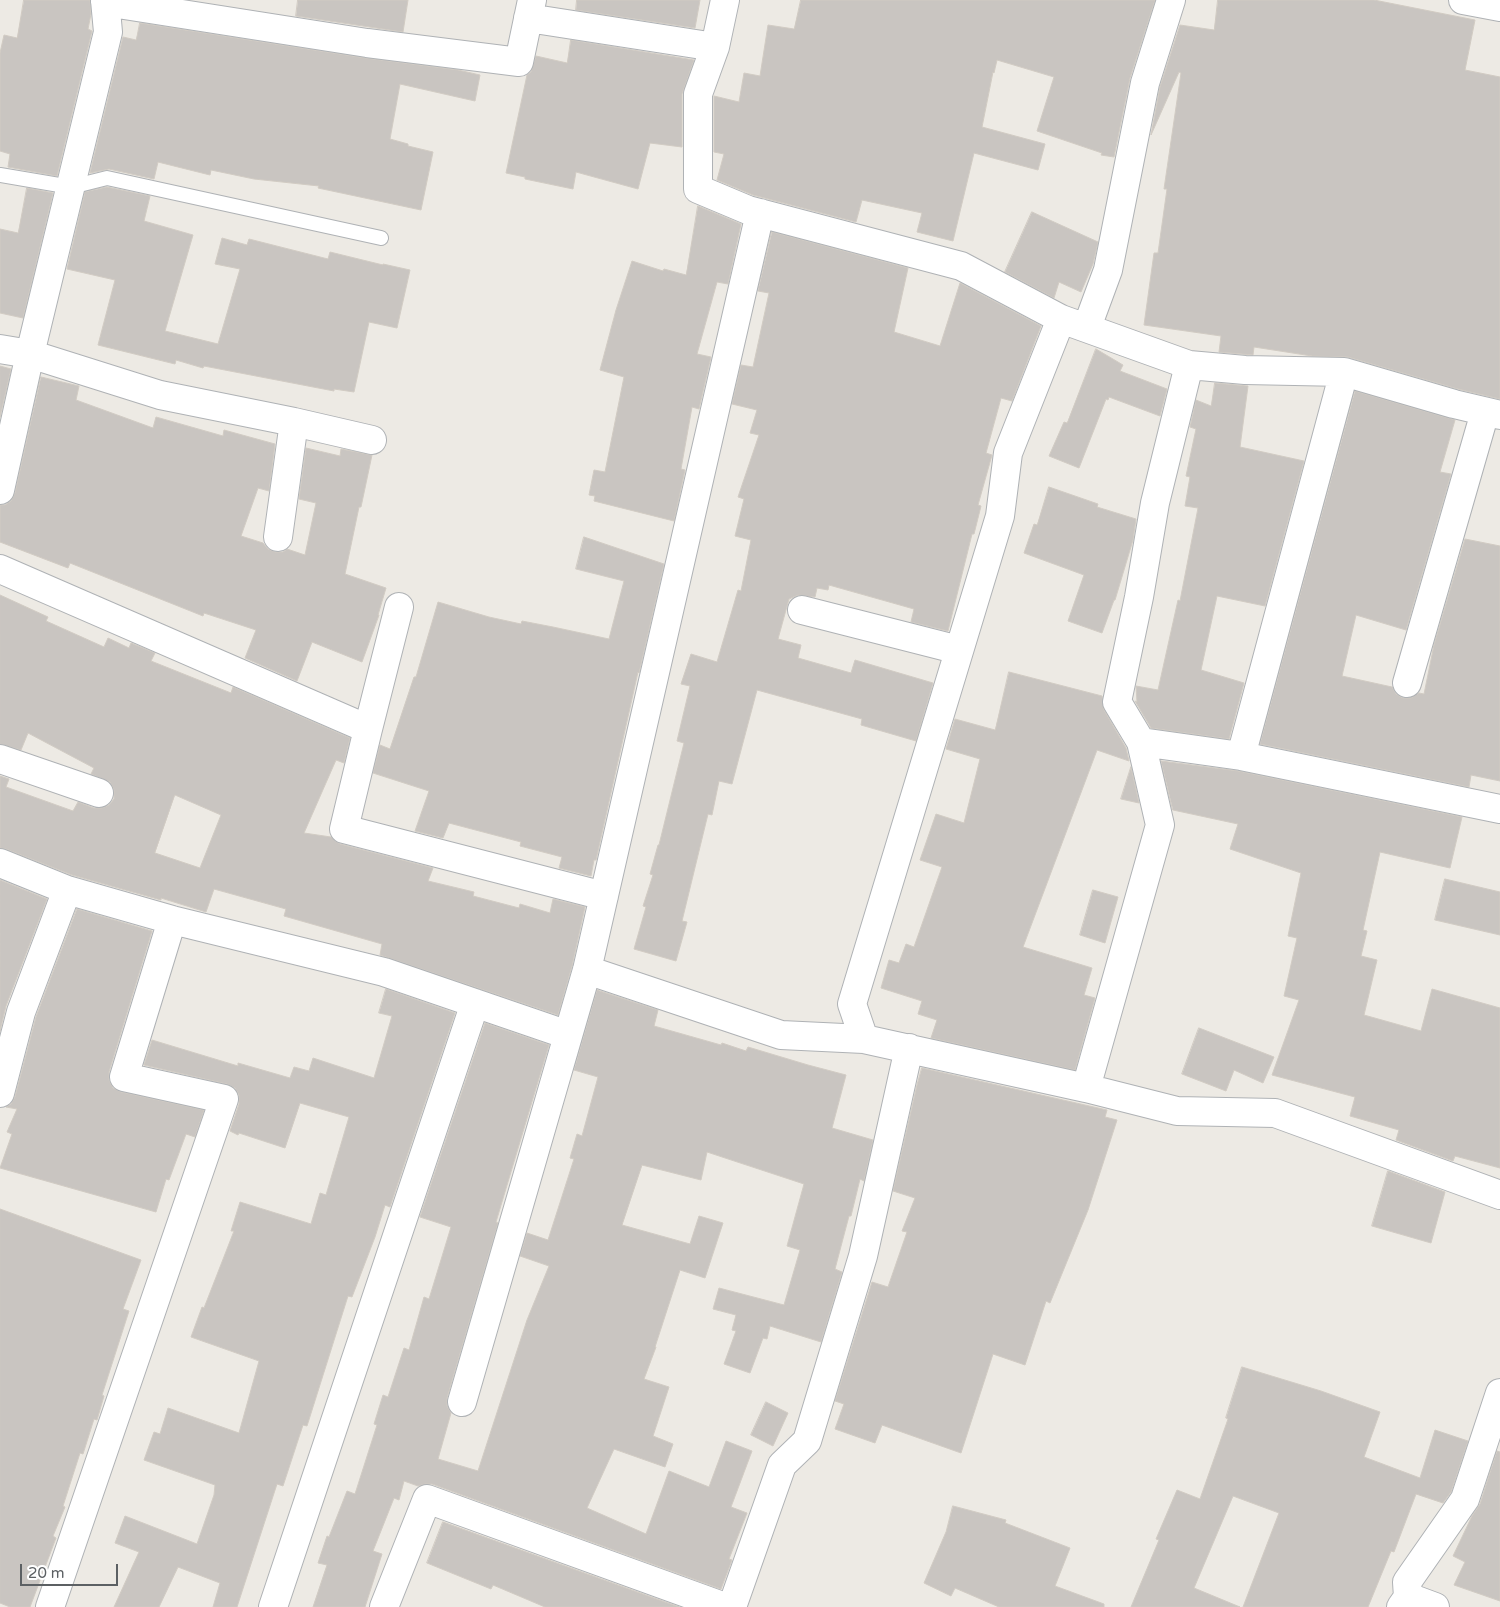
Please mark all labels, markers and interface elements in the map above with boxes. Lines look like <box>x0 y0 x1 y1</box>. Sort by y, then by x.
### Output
scale bar <box>22 1554 120 1586</box>
text: 20 m <box>28 1564 65 1582</box>

